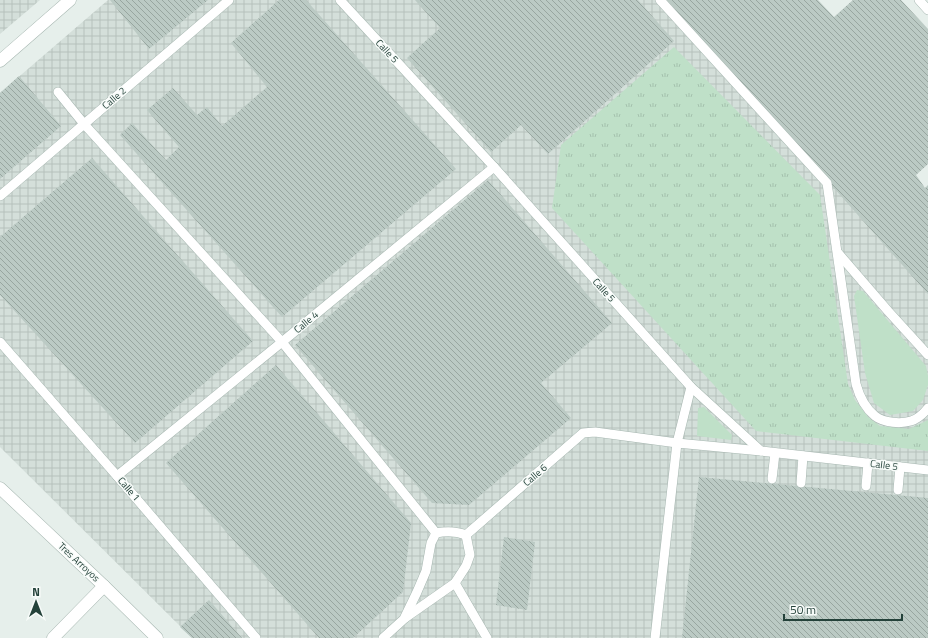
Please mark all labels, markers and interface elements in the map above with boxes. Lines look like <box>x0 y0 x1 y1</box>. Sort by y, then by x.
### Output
street label: Calle 5 <box>372 36 402 67</box>
street label: Calle 2 <box>99 83 129 113</box>
street label: Calle 5 <box>589 275 619 306</box>
street label: Calle 4 <box>290 307 322 337</box>
street label: Calle 5 <box>869 456 899 474</box>
street label: Calle 6 <box>520 460 551 490</box>
street label: Calle 1 <box>114 474 144 504</box>
street label: Tres Arroyos <box>55 539 103 586</box>
north arrow <box>16 582 56 622</box>
text: N <box>32 584 40 600</box>
scale bar <box>784 596 902 622</box>
text: 50 m <box>790 600 816 619</box>

